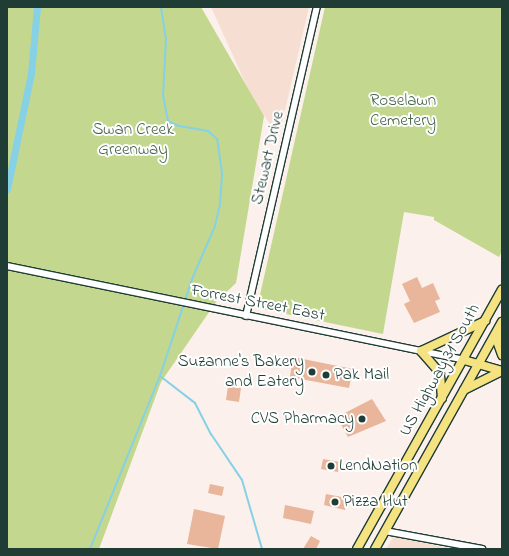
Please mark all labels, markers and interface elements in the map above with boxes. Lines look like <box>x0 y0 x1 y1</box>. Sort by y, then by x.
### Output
park label: Roselawn Cemetery <box>370 91 436 131</box>
street label: Stewart Drive <box>247 109 289 207</box>
park label: Swan Creek Greenway <box>92 120 174 160</box>
street label: Forrest Street East <box>189 280 327 326</box>
street label: US Highway 31 South <box>395 300 485 440</box>
place label: Suzanne's Bakery and Eatery <box>178 352 304 392</box>
place label: Pak Mail <box>334 365 389 385</box>
marker: Suzanne's Bakery and Eatery <box>307 367 317 377</box>
marker: Pak Mail <box>321 370 331 380</box>
place label: CVS Pharmacy <box>251 409 354 429</box>
marker: CVS Pharmacy <box>357 414 367 424</box>
place label: LendNation <box>339 456 417 476</box>
marker: LendNation <box>326 461 336 471</box>
place label: Pizza Hut <box>343 492 408 512</box>
marker: Pizza Hut <box>330 497 340 507</box>

